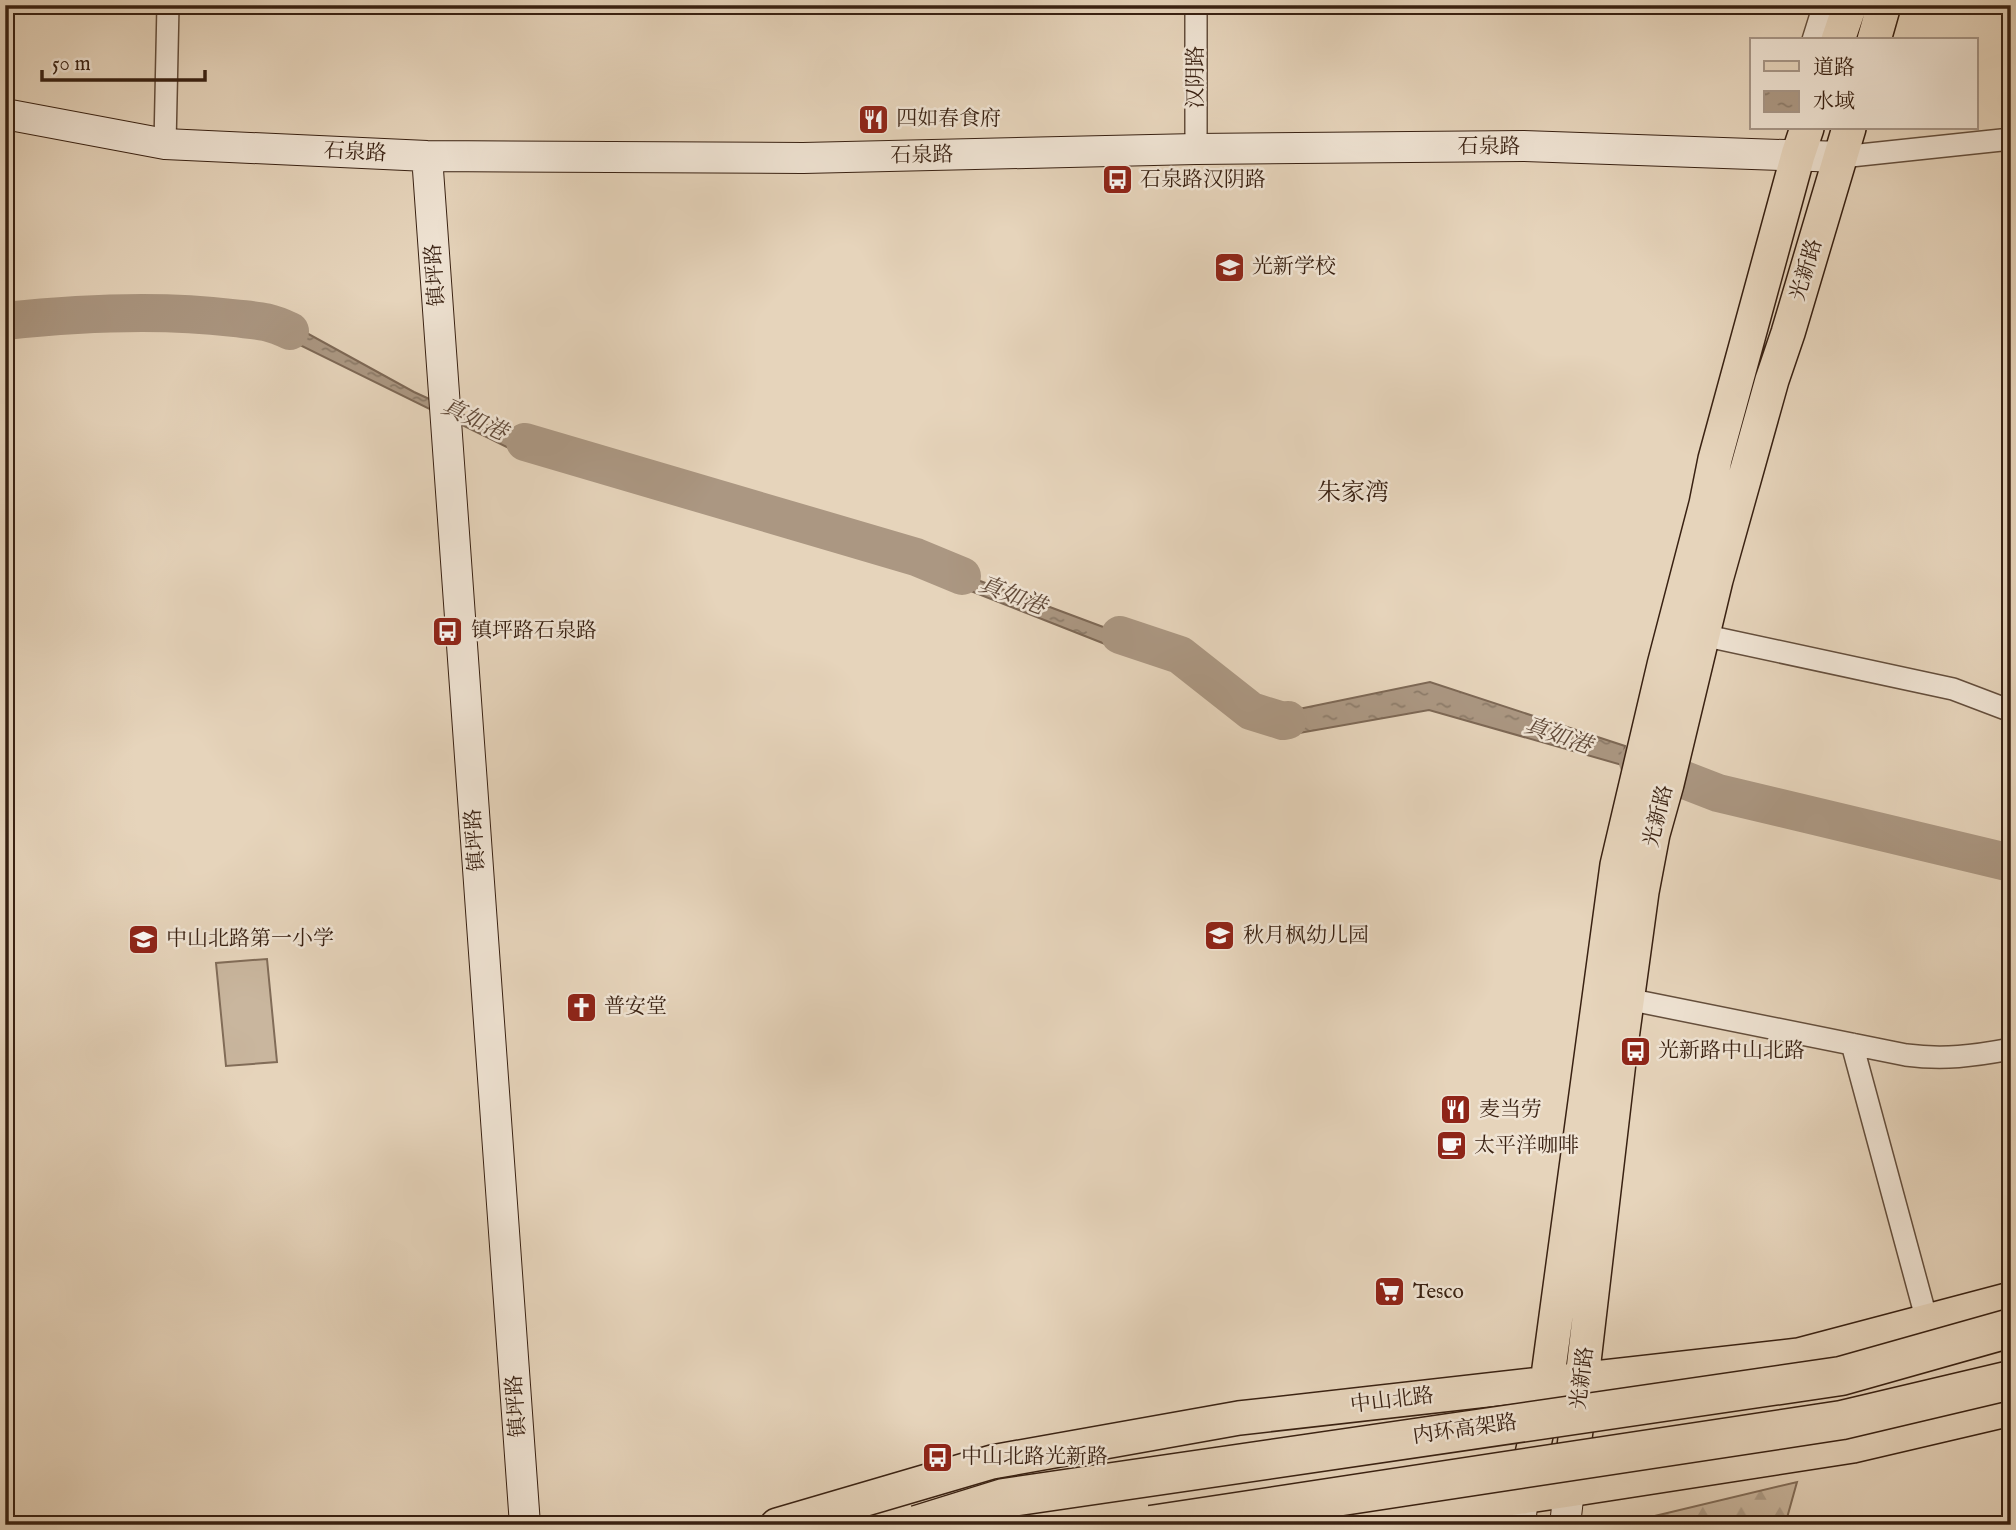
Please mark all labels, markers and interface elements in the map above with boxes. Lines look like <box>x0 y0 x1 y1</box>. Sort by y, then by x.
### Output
scale bar <box>42 38 205 82</box>
legend <box>1750 38 1978 130</box>
street label: 汉阴路 <box>1183 46 1210 109</box>
text: 50 m <box>52 51 91 78</box>
text: 道路 <box>1813 55 1855 82</box>
text: 水域 <box>1813 89 1855 116</box>
restaurant icon: 四如春食府 <box>856 102 890 136</box>
place label: 四如春食府 <box>896 106 1001 133</box>
street label: 石泉路 <box>1458 134 1521 161</box>
street label: 石泉路 <box>323 138 387 168</box>
street label: 石泉路 <box>890 142 954 170</box>
bus stop icon: 石泉路汉阴路 <box>1100 163 1134 197</box>
place label: 石泉路汉阴路 <box>1140 167 1266 194</box>
street label: 光新路 <box>1785 236 1829 304</box>
street label: 镇坪路 <box>420 243 452 307</box>
school or university icon: 光新学校 <box>1212 250 1246 284</box>
place label: 光新学校 <box>1252 254 1336 281</box>
water label: 真如港 <box>437 392 514 449</box>
district label: 朱家湾 <box>1317 478 1389 509</box>
water label: 真如港 <box>975 570 1052 623</box>
bus stop icon: 镇坪路石泉路 <box>431 614 465 648</box>
place label: 镇坪路石泉路 <box>471 618 597 645</box>
water label: 真如港 <box>1521 711 1598 762</box>
street label: 光新路 <box>1638 782 1680 850</box>
street label: 镇坪路 <box>460 808 492 872</box>
school or university icon: 秋月枫幼儿园 <box>1203 919 1237 953</box>
school or university icon: 中山北路第一小学 <box>126 922 160 956</box>
place label: 秋月枫幼儿园 <box>1243 923 1369 950</box>
place label: 中山北路第一小学 <box>166 926 334 953</box>
church icon: 普安堂 <box>564 990 598 1024</box>
place label: 普安堂 <box>604 994 667 1021</box>
bus stop icon: 光新路中山北路 <box>1618 1034 1652 1068</box>
place label: 光新路中山北路 <box>1658 1038 1805 1065</box>
restaurant icon: 麦当劳 <box>1439 1093 1473 1127</box>
place label: 麦当劳 <box>1479 1097 1542 1124</box>
cafe icon: 太平洋咖啡 <box>1434 1129 1468 1163</box>
place label: 太平洋咖啡 <box>1474 1133 1579 1160</box>
supermarket icon: Tesco <box>1373 1275 1407 1309</box>
place label: Tesco <box>1413 1279 1464 1306</box>
street label: 光新路 <box>1566 1345 1600 1411</box>
street label: 镇坪路 <box>501 1374 533 1438</box>
street label: 中山北路 <box>1349 1382 1435 1420</box>
street label: 内环高架路 <box>1411 1409 1519 1451</box>
bus stop icon: 中山北路光新路 <box>921 1440 955 1474</box>
place label: 中山北路光新路 <box>961 1444 1108 1471</box>

